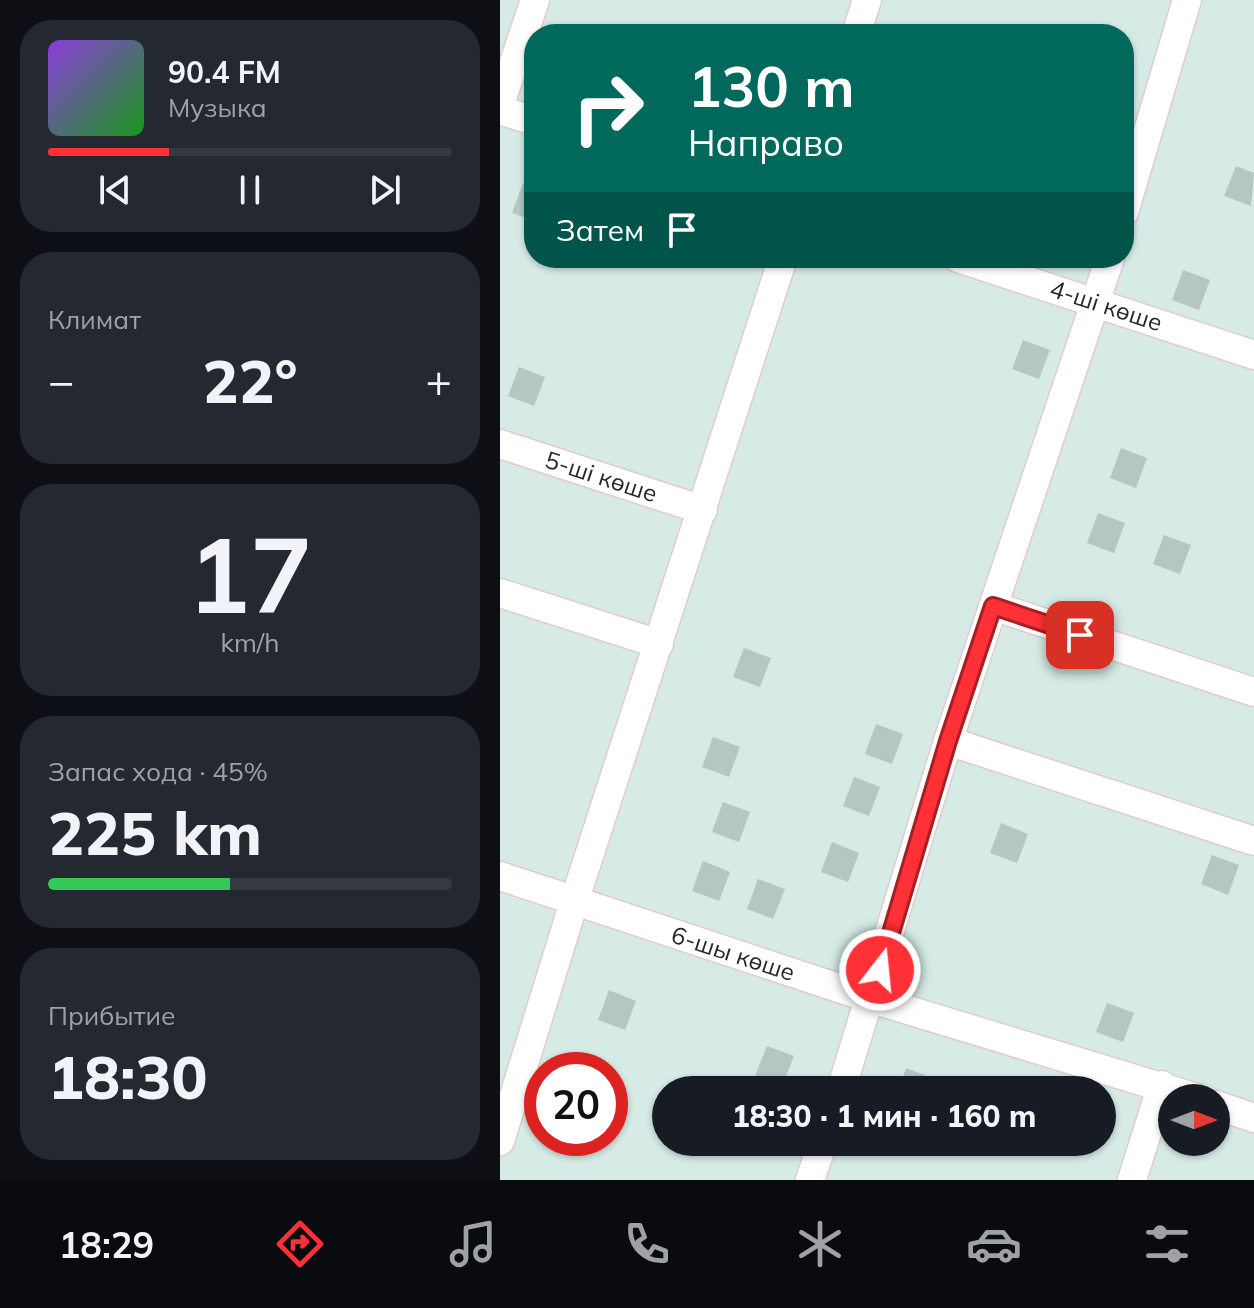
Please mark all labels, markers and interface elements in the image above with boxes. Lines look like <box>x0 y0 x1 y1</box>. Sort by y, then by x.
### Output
text: 130 m <box>688 51 855 121</box>
text: 90.4 FM <box>168 53 281 91</box>
icon: right <box>556 56 660 160</box>
text: Музыка <box>168 91 267 124</box>
text: Направо <box>688 120 844 165</box>
icon: previous <box>93 168 137 212</box>
icon: pause <box>228 168 272 212</box>
icon: next <box>363 168 407 212</box>
icon: arrive <box>660 208 704 252</box>
text: Затем <box>556 211 644 249</box>
street label: 4-ші көше <box>1046 273 1166 337</box>
text: Климат <box>48 303 141 336</box>
text: 22° <box>202 343 298 418</box>
text: − <box>48 353 74 408</box>
text: + <box>426 353 452 408</box>
street label: 5-ші көше <box>541 444 661 508</box>
text: 17 <box>188 508 312 639</box>
pin <box>1046 601 1114 669</box>
icon: arrive <box>1058 613 1102 657</box>
text: km/h <box>221 626 279 659</box>
text: Запас хода · 45% <box>48 755 268 788</box>
text: 225 km <box>48 795 262 870</box>
street label: 6-шы көше <box>668 919 799 987</box>
position arrow <box>838 928 922 1012</box>
text: Прибытие <box>48 999 175 1032</box>
text: 18:30 <box>48 1039 208 1114</box>
speed limit sign: 20 <box>524 1052 628 1156</box>
north arrow <box>1158 1084 1230 1156</box>
map controls <box>1158 1084 1230 1156</box>
text: 18:30 · 1 мин · 160 m <box>732 1097 1036 1135</box>
icon: directions <box>272 1216 328 1272</box>
icon: music <box>445 1216 501 1272</box>
icon: phone <box>619 1216 675 1272</box>
icon: climate <box>792 1216 848 1272</box>
icon: car <box>966 1216 1022 1272</box>
icon: filters <box>1139 1216 1195 1272</box>
text: 18:29 <box>59 1222 154 1267</box>

